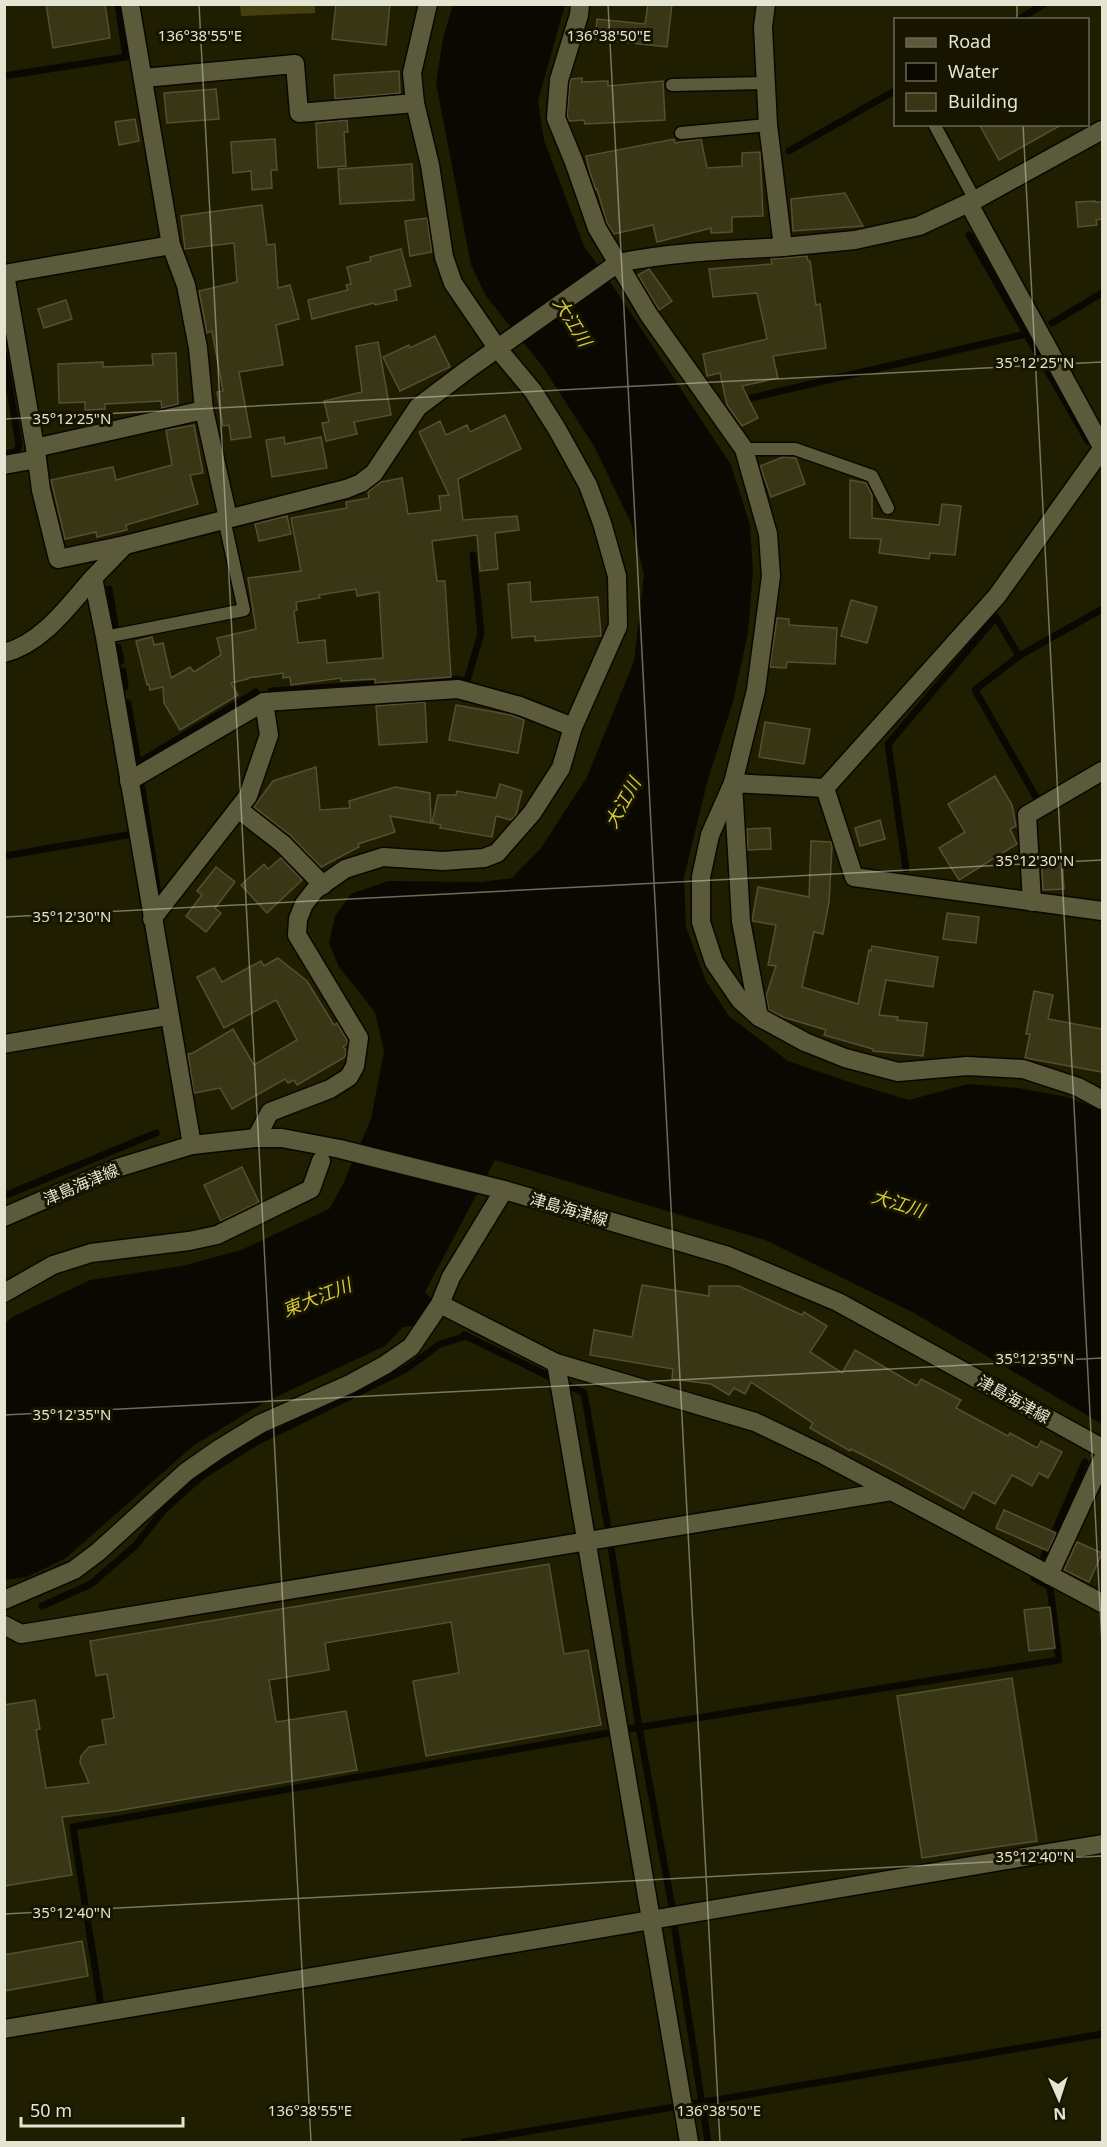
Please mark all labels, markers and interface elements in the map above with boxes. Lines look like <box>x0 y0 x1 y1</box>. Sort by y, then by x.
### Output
legend <box>894 18 1089 126</box>
text: 136°38'55"E <box>158 25 242 45</box>
text: 136°38'50"E <box>567 25 651 45</box>
text: Road <box>948 29 991 53</box>
text: Water <box>948 59 999 83</box>
text: Building <box>948 89 1018 113</box>
water label: 大江川 <box>548 292 598 352</box>
text: 35°12'25"N <box>996 352 1074 372</box>
text: 35°12'25"N <box>33 408 111 428</box>
water label: 大江川 <box>599 771 647 832</box>
text: 35°12'30"N <box>996 850 1074 870</box>
text: 35°12'30"N <box>33 906 111 926</box>
street label: 津島海津線 <box>40 1158 122 1210</box>
water label: 大江川 <box>869 1184 930 1223</box>
street label: 津島海津線 <box>528 1187 610 1231</box>
water label: 東大江川 <box>279 1272 356 1322</box>
text: 35°12'35"N <box>996 1348 1074 1368</box>
street label: 津島海津線 <box>974 1370 1054 1428</box>
text: 35°12'35"N <box>33 1404 111 1424</box>
text: 35°12'40"N <box>996 1846 1074 1866</box>
text: 35°12'40"N <box>33 1902 111 1922</box>
north arrow <box>1029 2069 1089 2129</box>
scale bar <box>21 2090 183 2128</box>
text: 50 m <box>30 2098 72 2122</box>
text: 136°38'55"E <box>268 2100 352 2120</box>
text: 136°38'50"E <box>677 2100 761 2120</box>
text: N <box>1053 2103 1067 2125</box>

